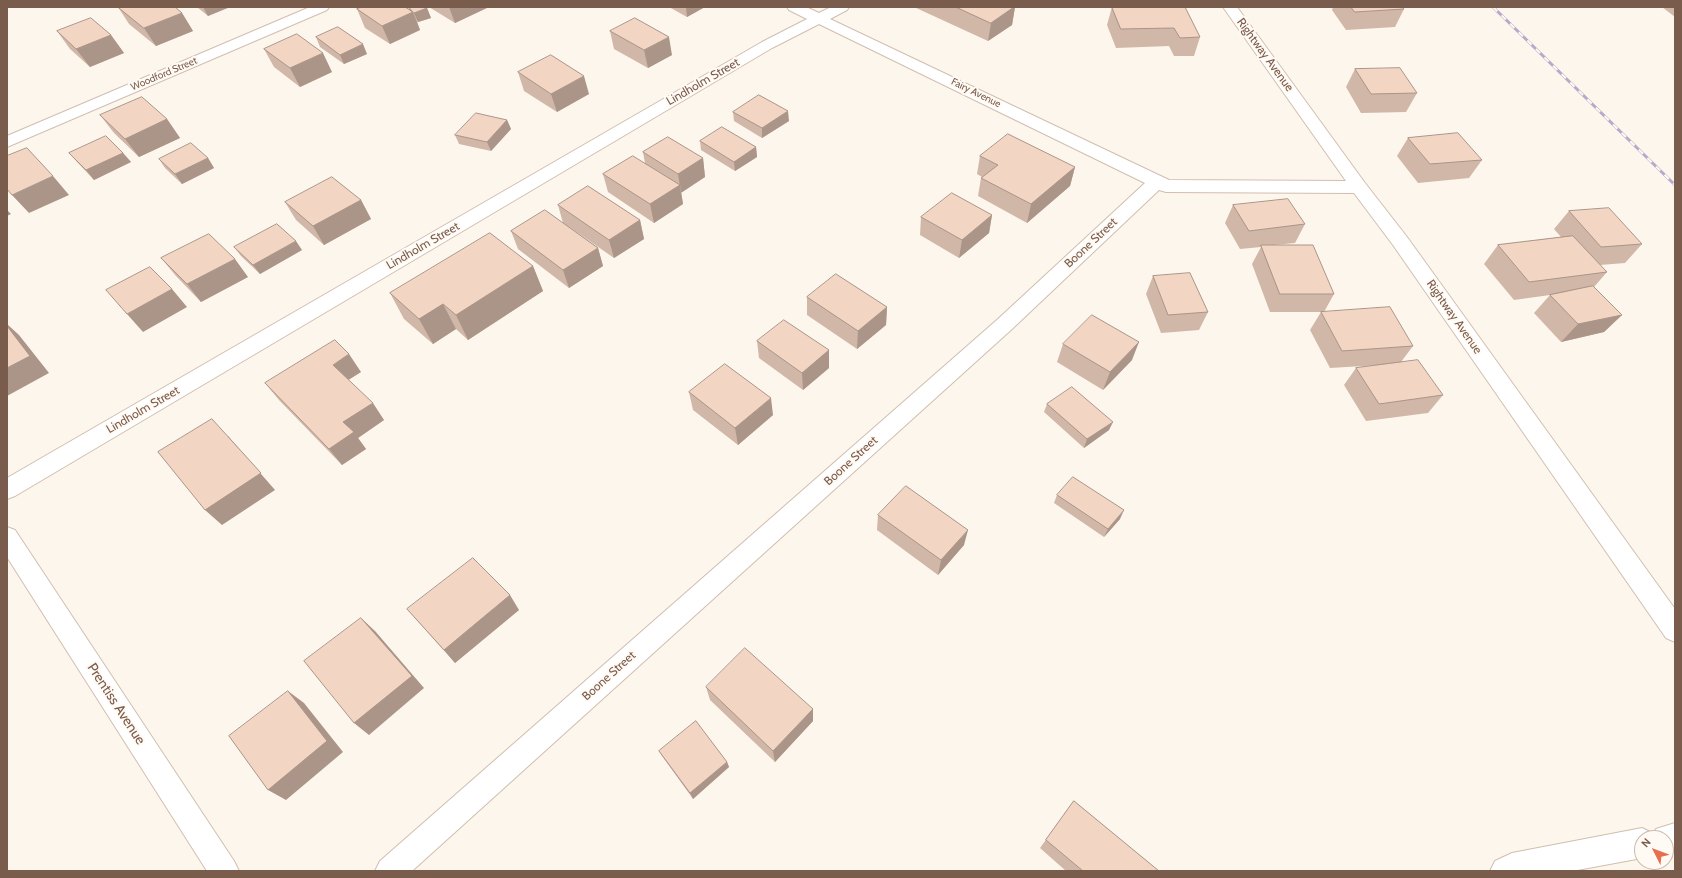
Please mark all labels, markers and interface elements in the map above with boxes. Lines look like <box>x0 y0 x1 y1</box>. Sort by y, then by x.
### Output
street label: Rightway Avenue <box>1234 16 1296 94</box>
street label: Woodford Street <box>129 55 199 93</box>
street label: Lindholm Street <box>664 55 742 109</box>
street label: Fairy Avenue <box>949 76 1003 110</box>
street label: Boone Street <box>1062 215 1120 271</box>
street label: Lindholm Street <box>384 219 462 273</box>
street label: Rightway Avenue <box>1423 277 1485 357</box>
street label: Lindholm Street <box>104 383 182 437</box>
street label: Boone Street <box>821 433 881 489</box>
street label: Boone Street <box>579 648 639 704</box>
street label: Prentiss Avenue <box>83 660 149 748</box>
north arrow <box>1634 830 1674 870</box>
text: N <box>1638 835 1654 850</box>

